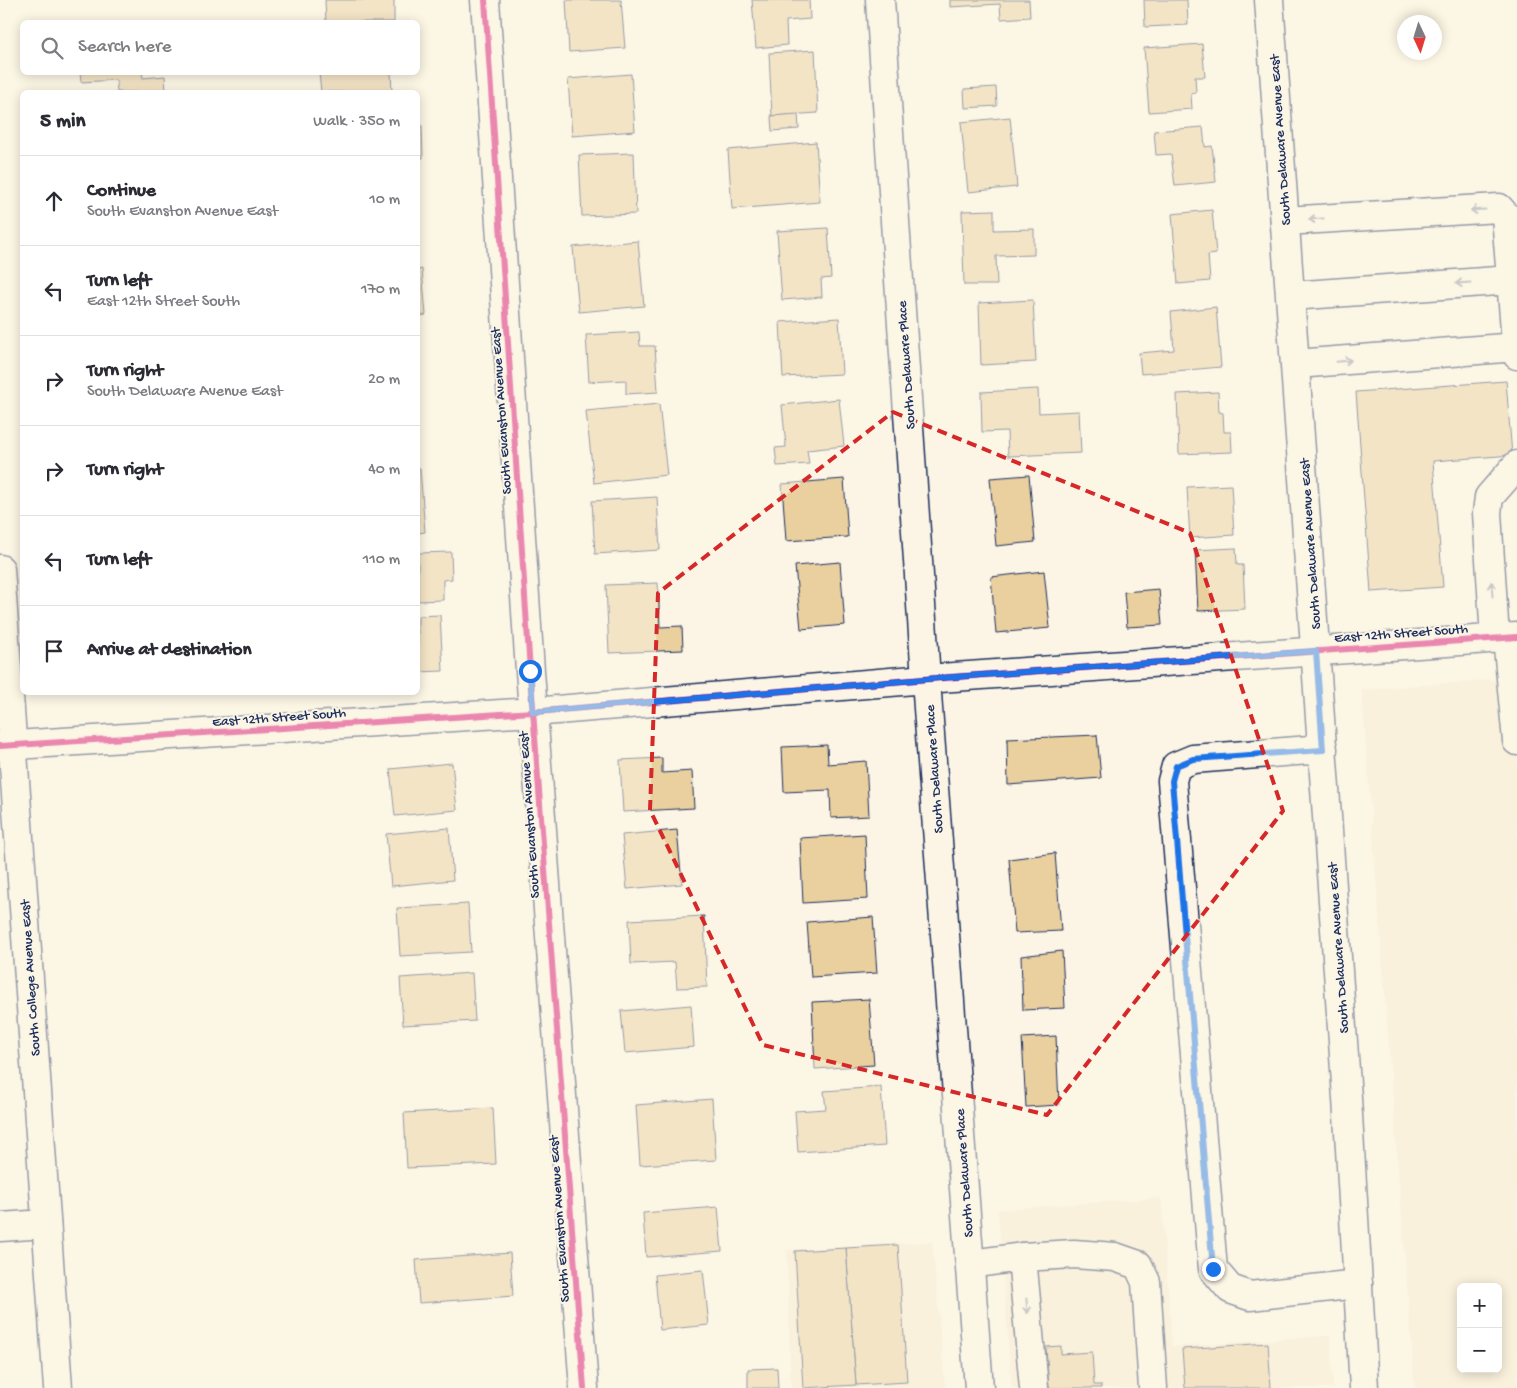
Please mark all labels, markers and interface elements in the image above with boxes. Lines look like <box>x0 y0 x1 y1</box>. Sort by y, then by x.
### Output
north arrow <box>1397 15 1442 60</box>
search box <box>20 20 420 75</box>
icon: search <box>38 34 66 62</box>
text: Search here <box>78 36 172 59</box>
street label: South Delaware Avenue East <box>1267 53 1296 226</box>
text: 5 min <box>40 110 85 135</box>
text: Walk · 350 m <box>313 113 400 132</box>
text: Continue <box>87 180 156 203</box>
icon: ahead <box>40 187 68 215</box>
text: 10 m <box>369 191 400 210</box>
text: South Evanston Avenue East <box>87 203 278 222</box>
one-way arrow <box>1470 205 1486 214</box>
one-way arrow <box>1308 215 1324 224</box>
text: Turn left <box>87 270 151 293</box>
icon: left <box>40 277 68 305</box>
one-way arrow <box>1455 279 1471 288</box>
text: 170 m <box>361 281 400 300</box>
text: East 12th Street South <box>87 293 240 312</box>
street label: South Delaware Place <box>894 299 920 430</box>
street label: South Evanston Avenue East <box>488 326 517 495</box>
one-way arrow <box>1336 356 1352 365</box>
text: Turn right <box>87 360 163 383</box>
icon: right <box>40 367 68 395</box>
text: 20 m <box>368 371 400 390</box>
text: South Delaware Avenue East <box>87 383 282 402</box>
icon: right <box>40 457 68 485</box>
street label: South Delaware Avenue East <box>1297 457 1326 630</box>
text: Turn right <box>87 459 163 482</box>
text: 40 m <box>368 461 400 480</box>
icon: left <box>40 547 68 575</box>
text: Turn left <box>87 549 151 572</box>
text: 110 m <box>363 551 400 570</box>
one-way arrow <box>1488 582 1497 598</box>
street label: East 12th Street South <box>1334 621 1469 648</box>
icon: arrive <box>40 637 68 665</box>
text: Arrive at destination <box>87 639 251 662</box>
route start <box>519 660 542 683</box>
street label: South Delaware Place <box>922 703 948 834</box>
street label: East 12th Street South <box>212 705 347 732</box>
street label: South Evanston Avenue East <box>516 730 545 899</box>
street label: South Delaware Avenue East <box>1325 861 1354 1034</box>
street label: South College Avenue East <box>17 898 45 1056</box>
street label: South Delaware Place <box>952 1107 978 1238</box>
street label: South Evanston Avenue East <box>546 1134 575 1303</box>
route end <box>1202 1258 1225 1281</box>
map controls <box>1457 1283 1502 1373</box>
button: + <box>1457 1283 1502 1328</box>
one-way arrow <box>1022 1297 1031 1313</box>
button: − <box>1457 1328 1502 1373</box>

